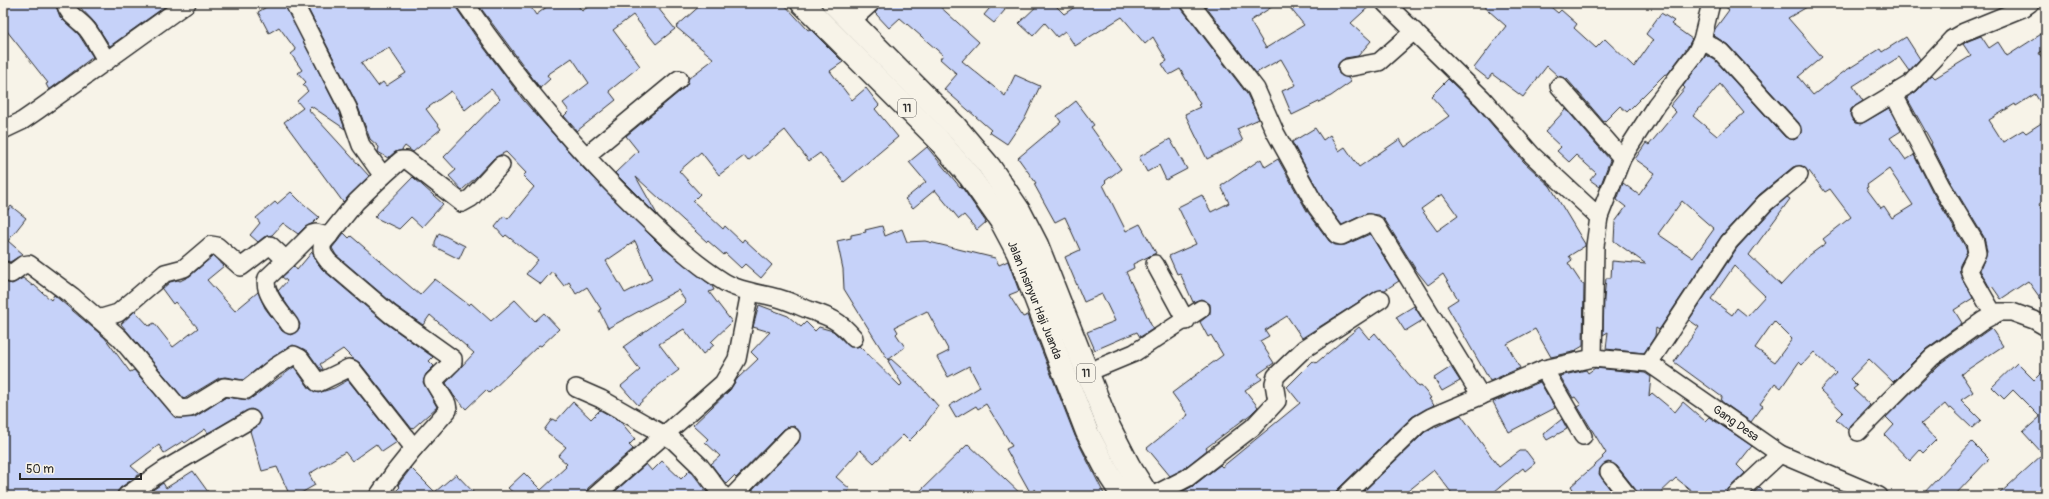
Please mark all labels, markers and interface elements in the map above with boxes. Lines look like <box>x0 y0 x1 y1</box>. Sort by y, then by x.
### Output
road number: 11 <box>898 99 916 117</box>
street label: Jalan Insinyur Haji Juanda <box>1004 239 1065 362</box>
road number: 11 <box>1077 364 1095 382</box>
street label: Gang Desa <box>1710 402 1762 445</box>
scale bar <box>20 455 141 481</box>
text: 50 m <box>26 462 54 477</box>

